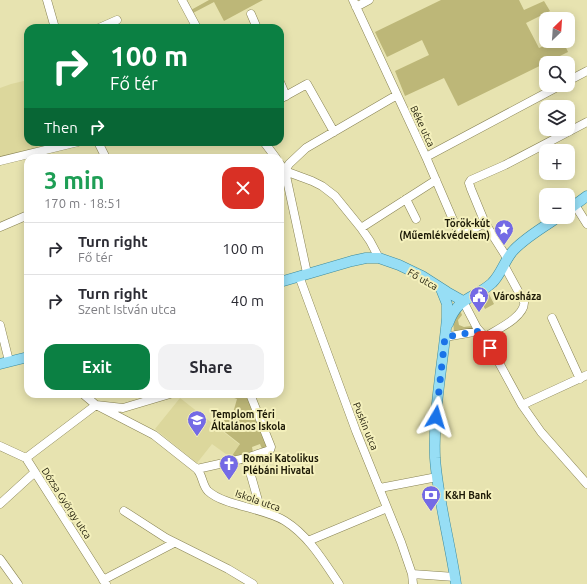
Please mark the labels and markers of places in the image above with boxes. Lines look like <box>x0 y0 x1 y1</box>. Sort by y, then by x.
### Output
place label: Török-kút (Műemlékvédelem) <box>399 217 491 242</box>
place icon: Török-kút (Műemlékvédelem) <box>493 218 515 246</box>
public building icon: Városháza <box>468 285 490 313</box>
place label: Városháza <box>493 291 541 302</box>
pin <box>473 331 507 365</box>
school or university icon: Templom Téri Általános Iskola <box>186 409 208 437</box>
place label: Templom Téri Általános Iskola <box>211 409 286 432</box>
church icon: Romai Katolikus Plébáni Hivatal <box>218 453 240 481</box>
place label: Romai Katolikus Plébáni Hivatal <box>243 453 319 476</box>
bank icon: K&H Bank <box>420 484 442 512</box>
place label: K&H Bank <box>445 490 492 501</box>

